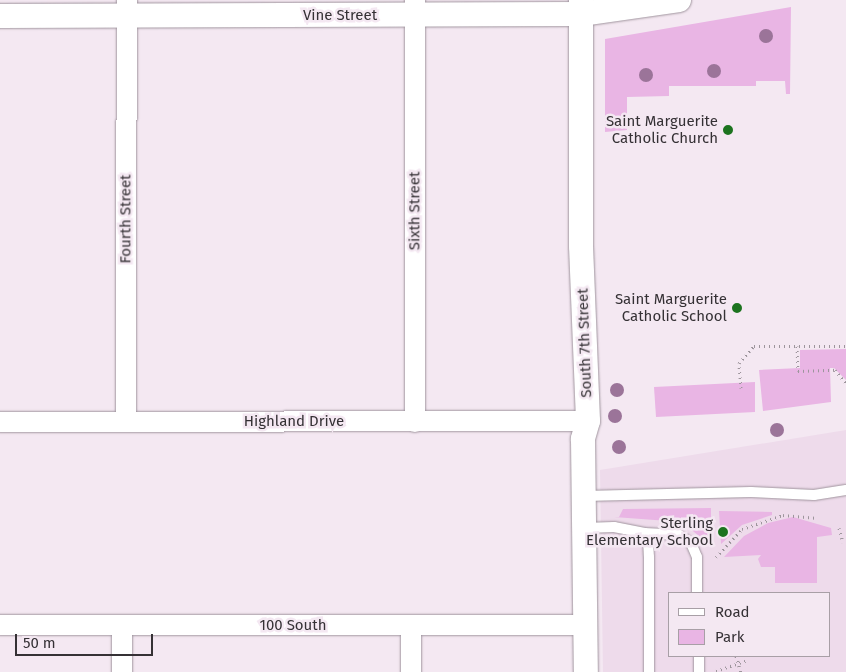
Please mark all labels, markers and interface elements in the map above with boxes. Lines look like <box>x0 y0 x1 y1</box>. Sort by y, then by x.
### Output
street label: Vine Street <box>303 7 377 25</box>
place label: Saint Marguerite Catholic Church <box>606 112 718 147</box>
marker: Saint Marguerite Catholic Church <box>722 124 734 136</box>
street label: Sixth Street <box>406 172 424 250</box>
street label: Fourth Street <box>117 175 135 263</box>
street label: South 7th Street <box>574 288 596 398</box>
place label: Saint Marguerite Catholic School <box>615 290 727 325</box>
marker: Saint Marguerite Catholic School <box>731 302 743 314</box>
street label: Highland Drive <box>244 413 344 431</box>
place label: Sterling Elementary School <box>586 514 713 549</box>
marker: Sterling Elementary School <box>717 526 729 538</box>
legend <box>668 592 831 657</box>
text: Road <box>715 603 750 621</box>
street label: 100 South <box>259 617 327 635</box>
scale bar <box>18 624 155 656</box>
text: Park <box>715 628 745 646</box>
text: 50 m <box>23 634 56 652</box>

